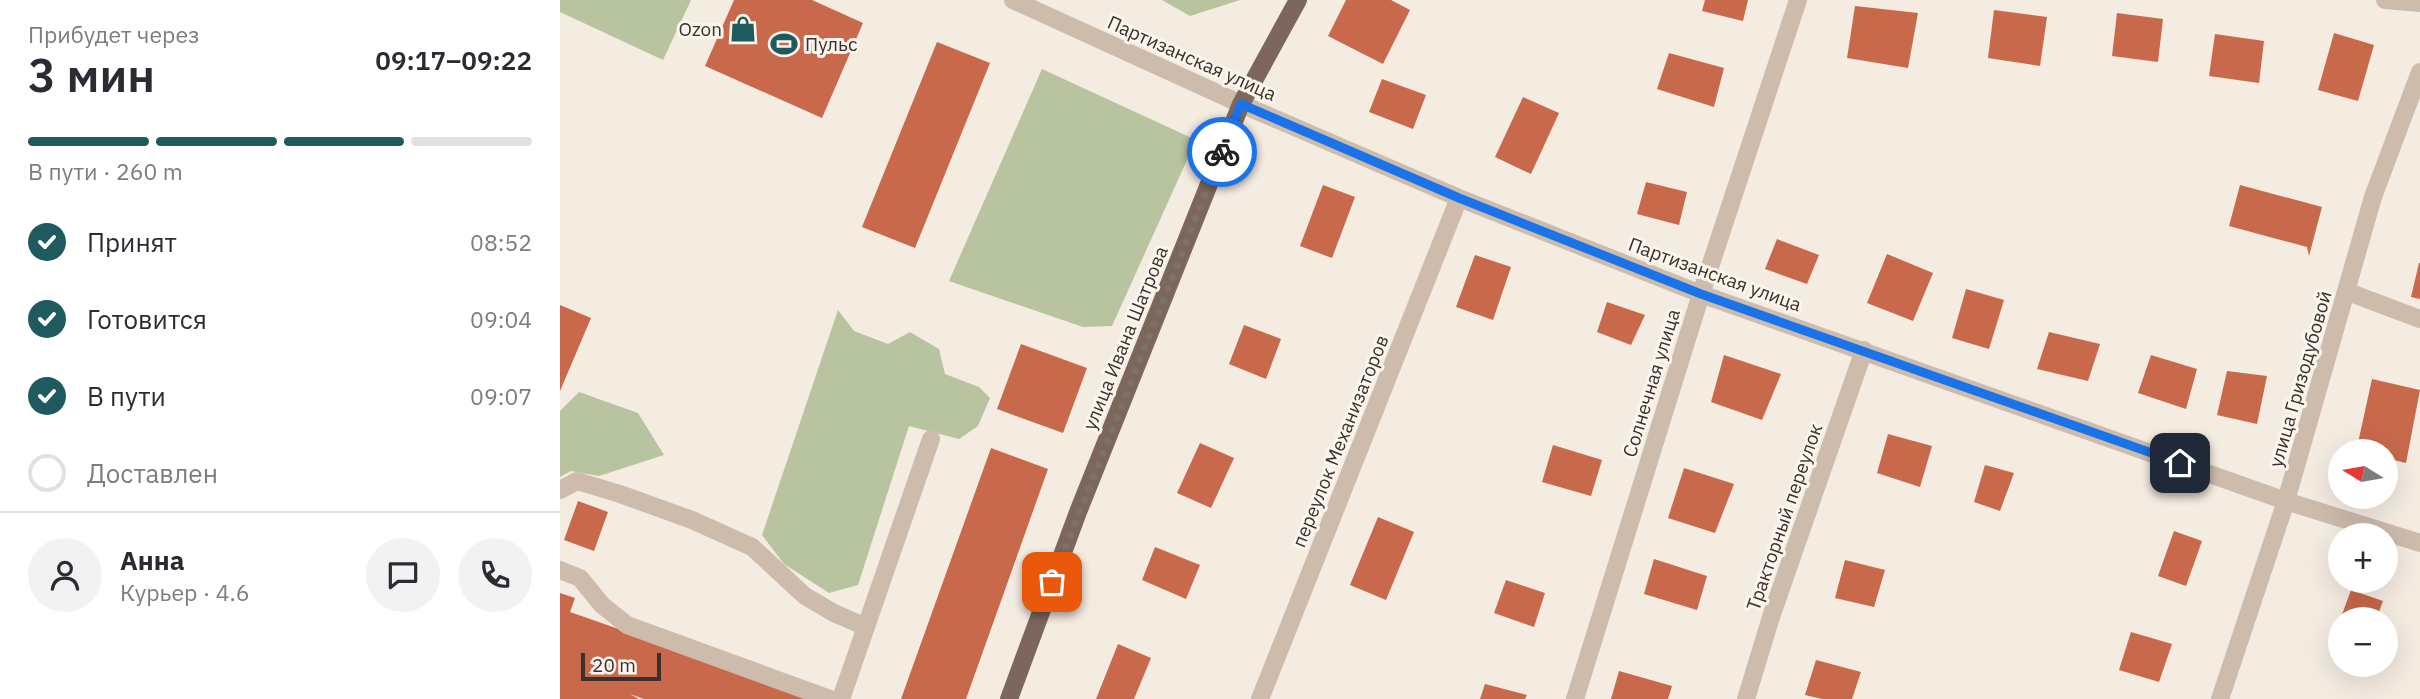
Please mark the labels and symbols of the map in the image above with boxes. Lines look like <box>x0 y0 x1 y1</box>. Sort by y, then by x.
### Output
street label: Партизанская улица <box>1104 10 1280 106</box>
shop icon: Ozon <box>728 14 758 44</box>
place label: Ozon <box>678 17 722 41</box>
sports icon: Пульс <box>769 29 799 59</box>
place label: Пульс <box>805 32 858 56</box>
courier <box>1187 117 1257 187</box>
street label: Партизанская улица <box>1625 232 1805 316</box>
street label: улица Ивана Шатрова <box>1077 243 1173 433</box>
street label: улица Гризодубовой <box>2263 288 2337 470</box>
street label: Солнечная улица <box>1617 306 1685 460</box>
street label: переулок Механизаторов <box>1286 331 1394 551</box>
street label: Тракторный переулок <box>1741 420 1827 614</box>
pin <box>2150 433 2210 493</box>
north arrow <box>2328 439 2398 509</box>
pin <box>1022 552 1082 612</box>
scale bar <box>581 650 662 682</box>

